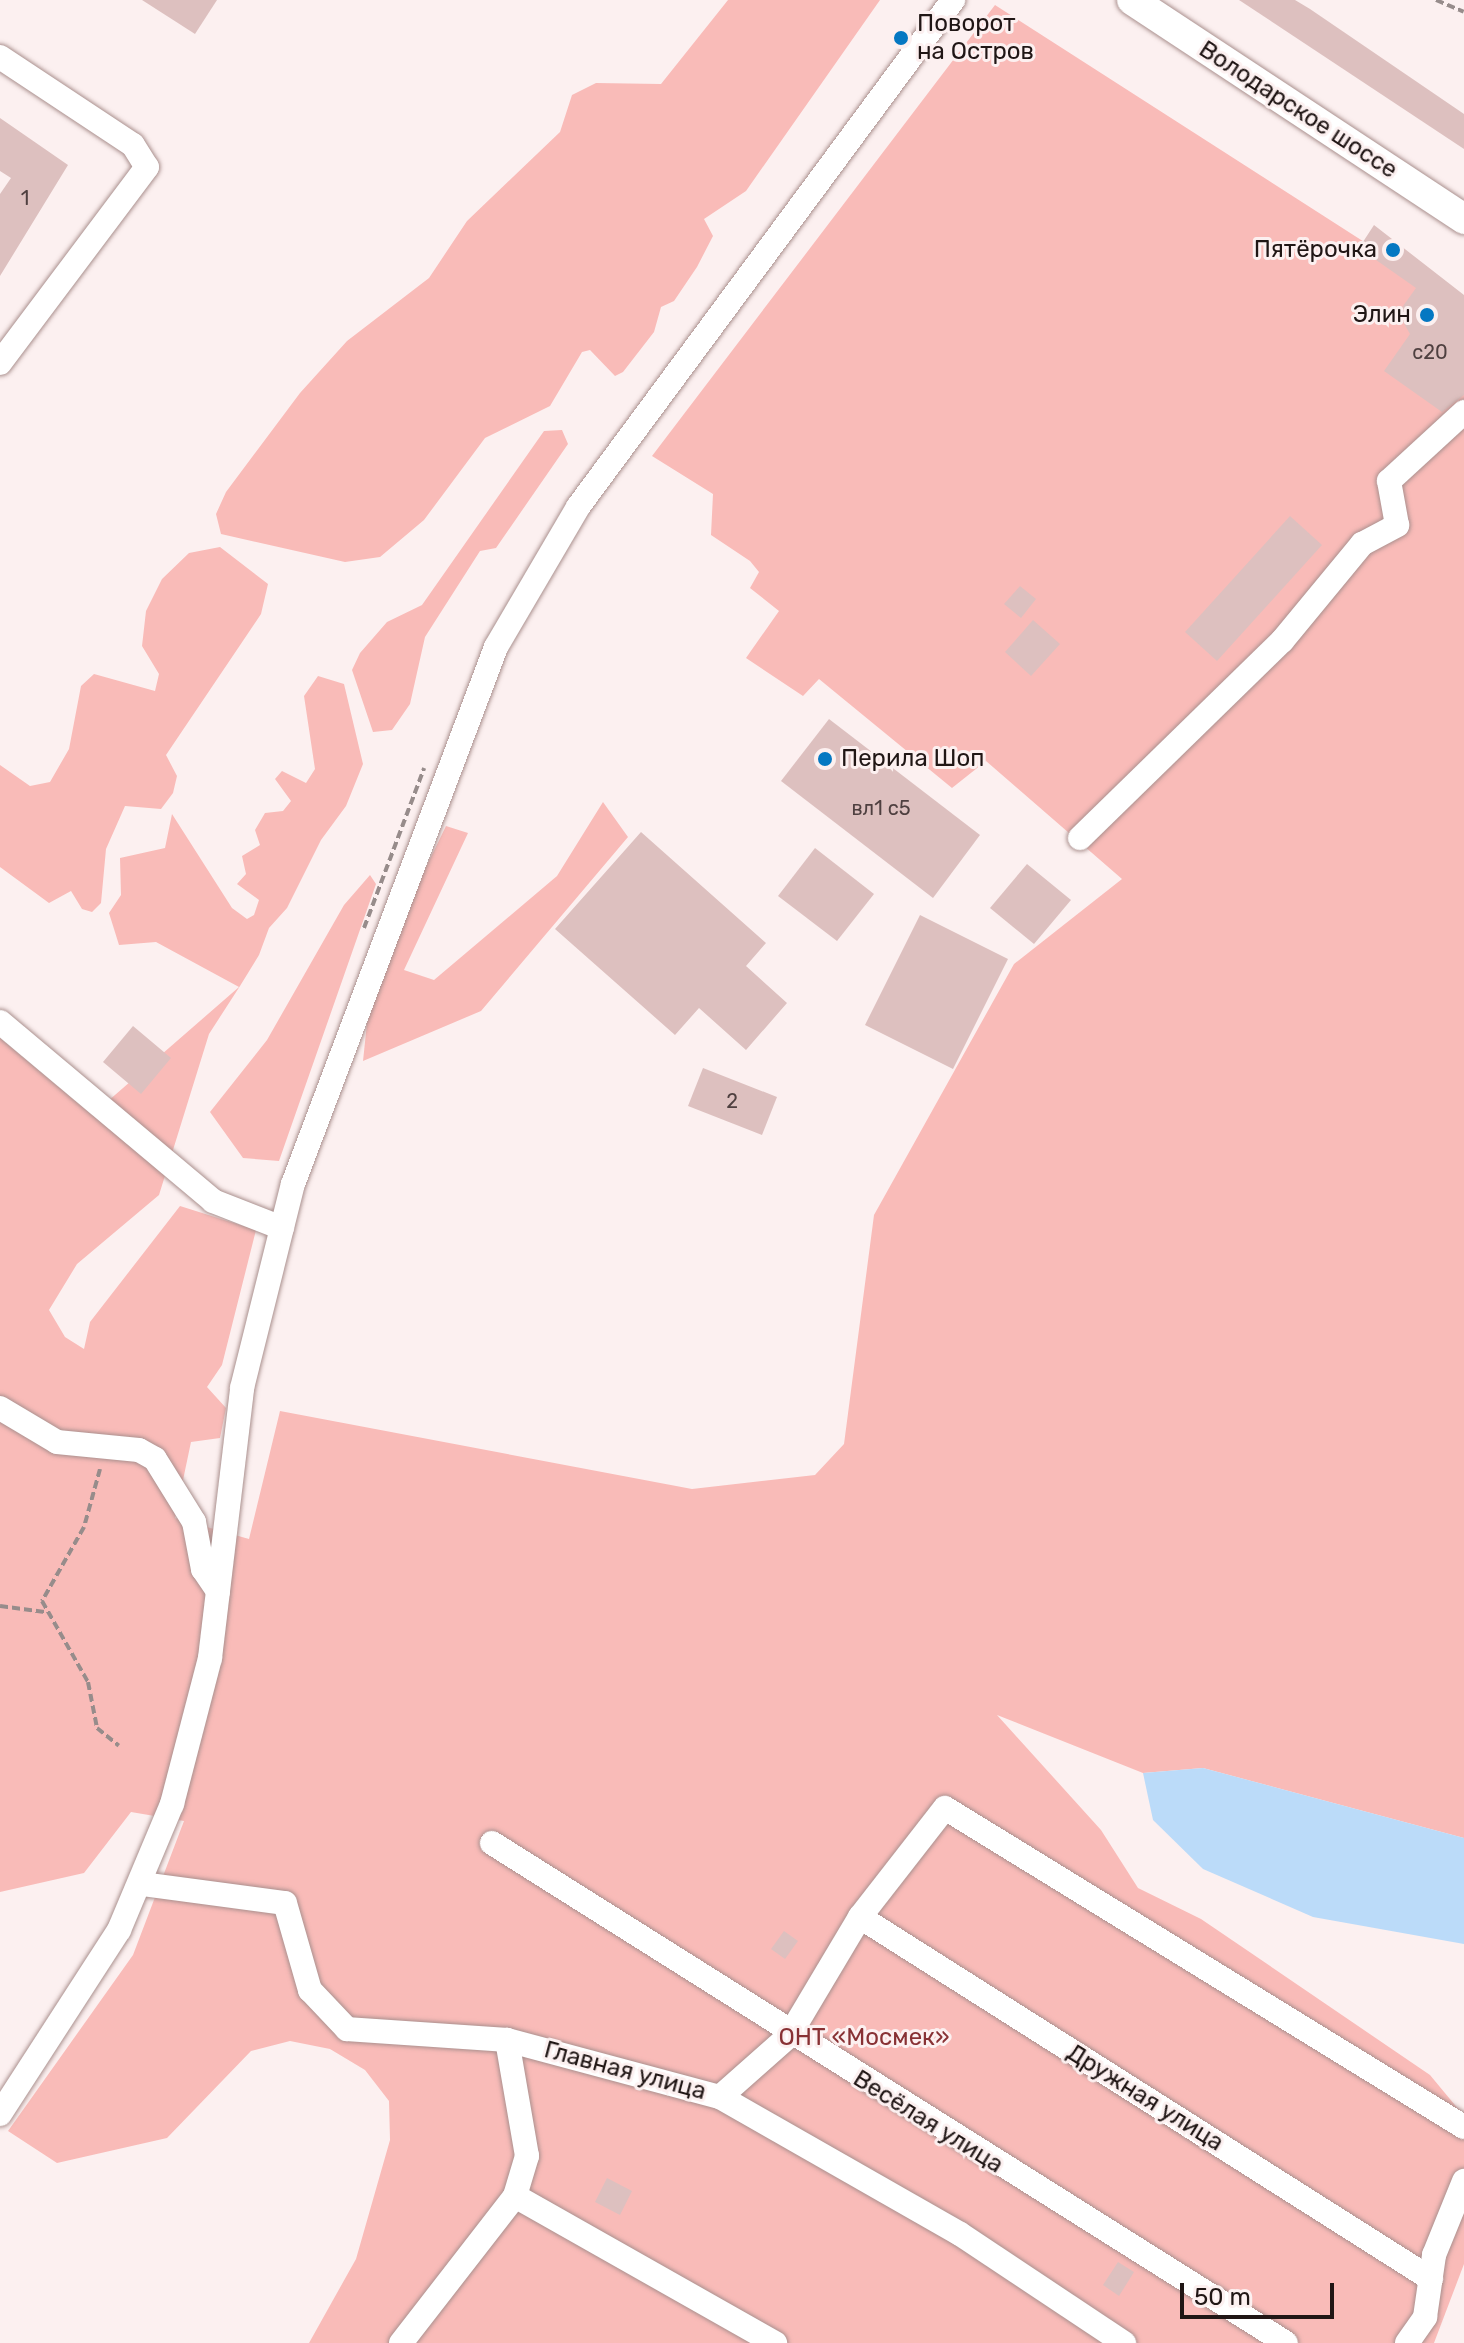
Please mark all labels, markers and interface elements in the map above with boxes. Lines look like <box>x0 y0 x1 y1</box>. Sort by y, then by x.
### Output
place label: Поворот на Остров <box>917 10 1034 66</box>
marker: Поворот на Остров <box>892 29 910 47</box>
street label: Володарское шоссе <box>1194 35 1402 185</box>
house number: 1 <box>21 186 29 210</box>
place label: Пятёрочка <box>1254 236 1377 264</box>
marker: Пятёрочка <box>1384 241 1402 259</box>
place label: Элин <box>1353 301 1411 329</box>
marker: Элин <box>1418 306 1436 324</box>
house number: с20 <box>1412 340 1448 364</box>
place label: Перила Шоп <box>841 745 985 773</box>
marker: Перила Шоп <box>816 750 834 768</box>
house number: вл1 с5 <box>851 796 911 820</box>
house number: 2 <box>726 1089 738 1113</box>
park label: ОНТ «Мосмек» <box>778 2024 950 2052</box>
street label: Главная улица <box>541 2036 709 2106</box>
street label: Дружная улица <box>1061 2038 1229 2158</box>
street label: Весёлая улица <box>848 2064 1008 2180</box>
scale bar <box>1184 2267 1338 2317</box>
text: 50 m <box>1194 2283 1251 2311</box>

